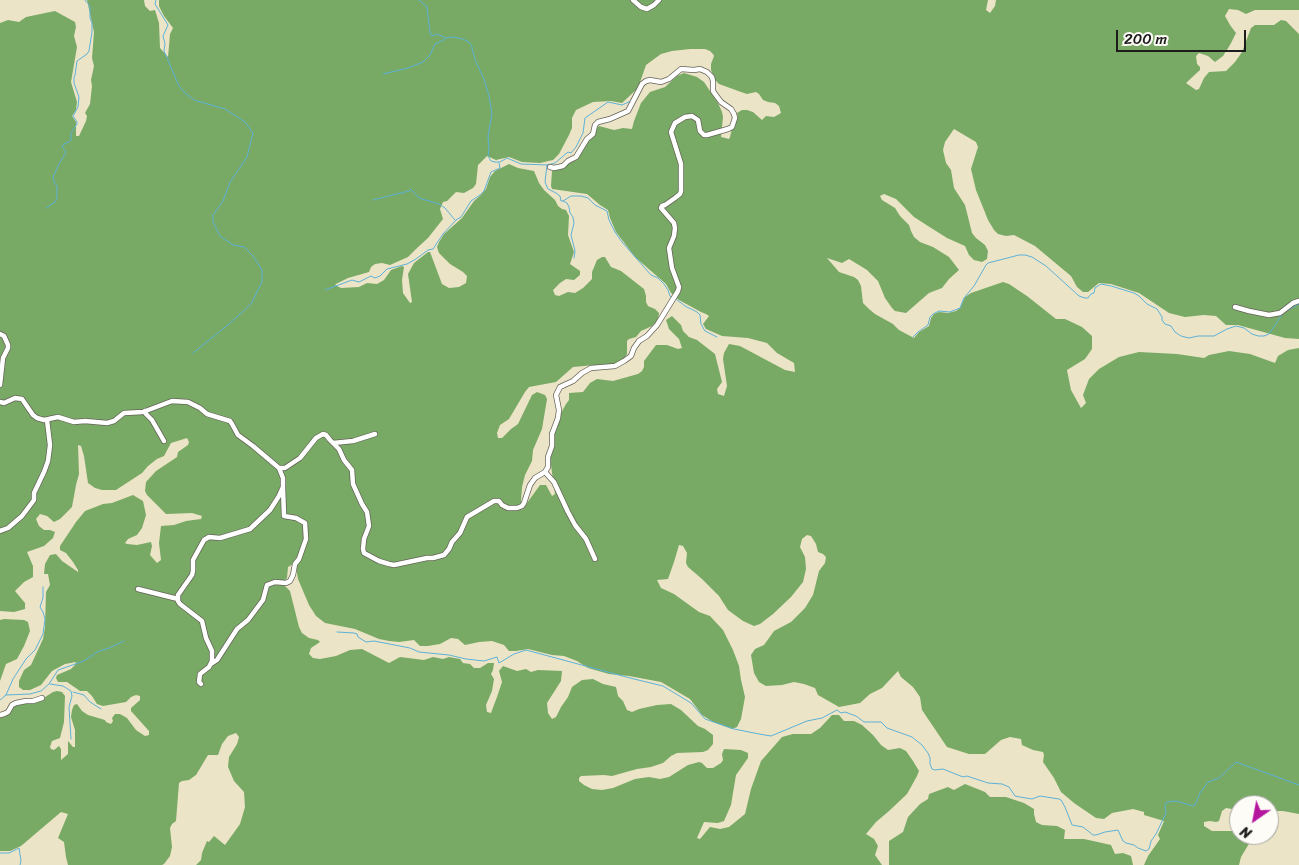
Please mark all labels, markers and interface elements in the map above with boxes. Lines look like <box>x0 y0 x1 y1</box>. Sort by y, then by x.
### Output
scale bar <box>1119 20 1249 52</box>
text: 200 m <box>1124 26 1167 52</box>
north arrow <box>1229 795 1279 845</box>
text: N <box>1235 819 1257 845</box>

